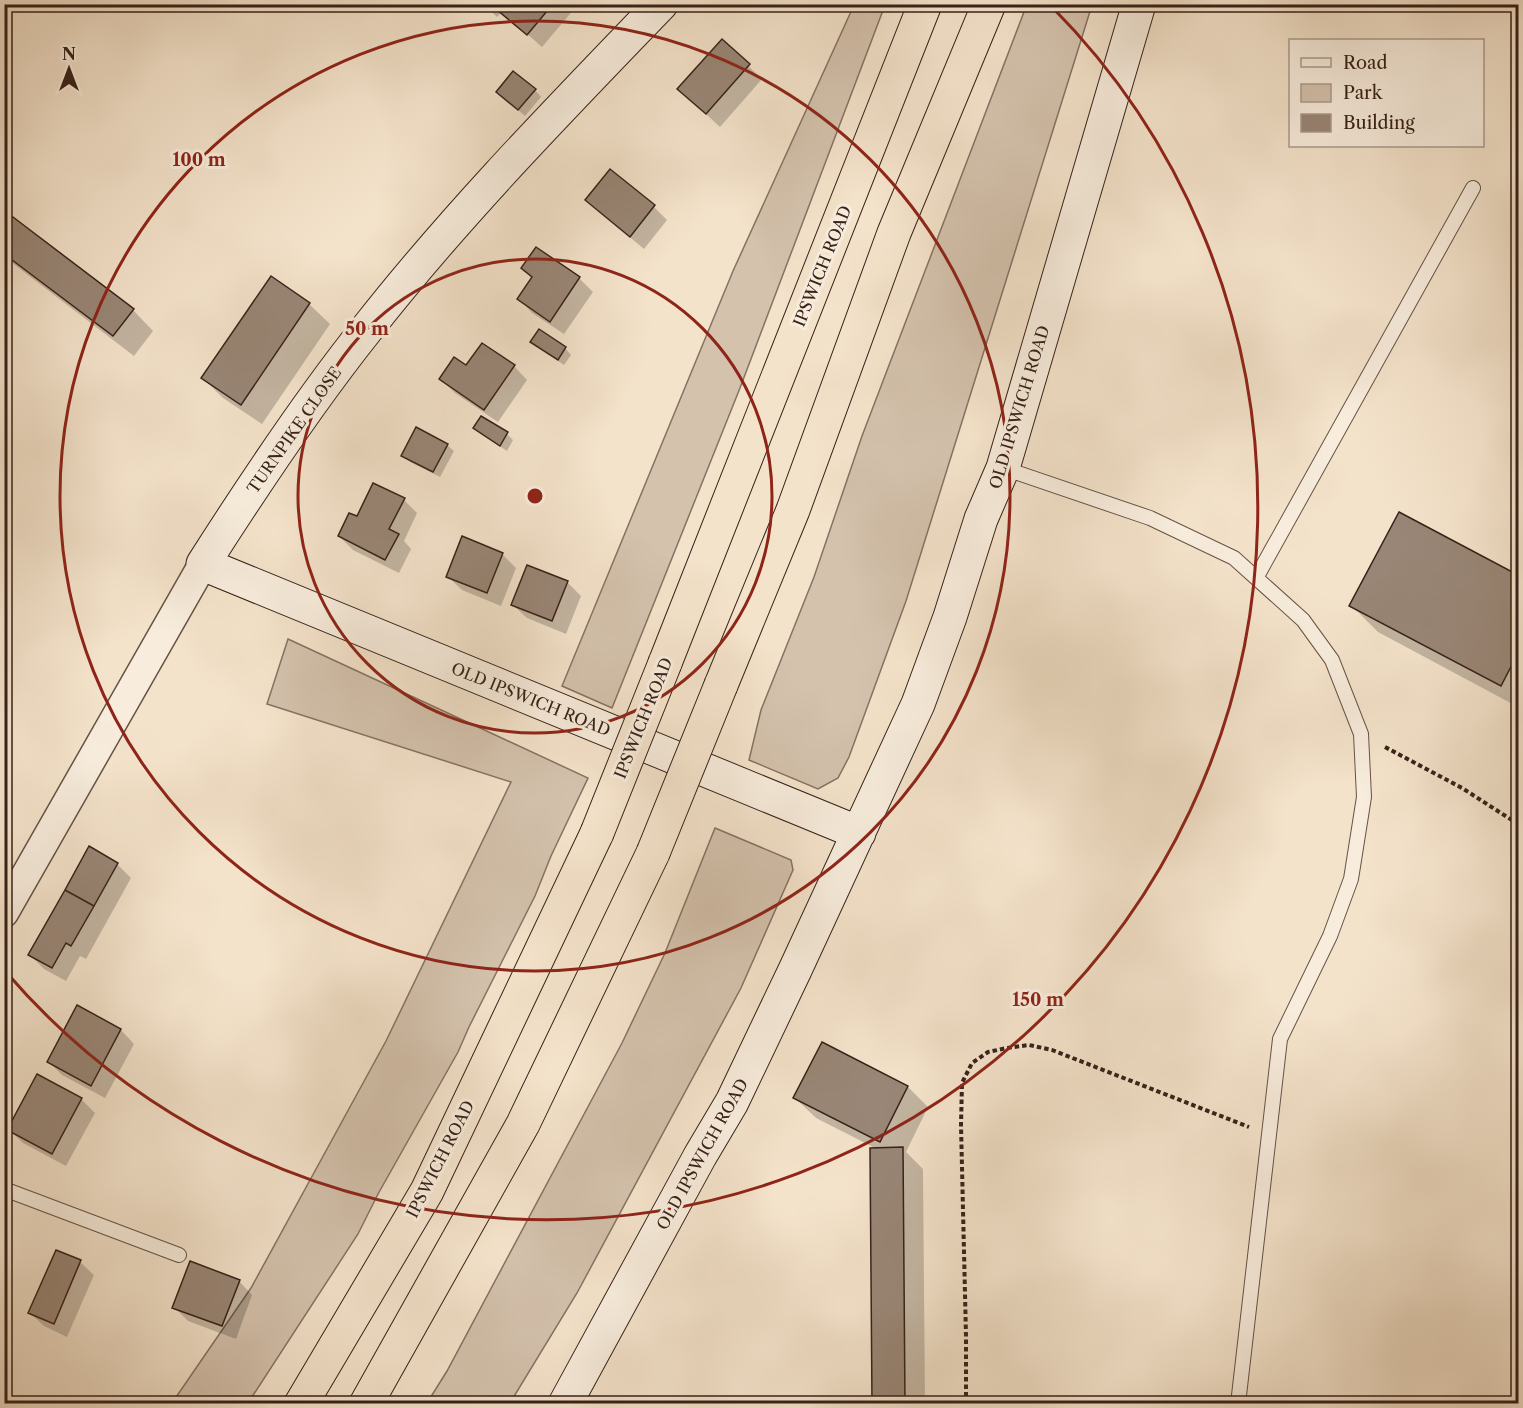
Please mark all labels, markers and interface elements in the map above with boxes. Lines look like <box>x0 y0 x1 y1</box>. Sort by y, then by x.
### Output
north arrow <box>39 39 99 99</box>
legend <box>1289 39 1484 147</box>
text: N <box>62 44 76 64</box>
text: Road <box>1343 52 1388 74</box>
text: Park <box>1343 82 1384 104</box>
text: Building <box>1343 112 1415 134</box>
text: 100 m <box>172 149 226 171</box>
street label: IPSWICH ROAD <box>789 202 855 330</box>
text: 50 m <box>345 318 389 340</box>
street label: OLD IPSWICH ROAD <box>985 323 1053 491</box>
street label: TURNPIKE CLOSE <box>243 363 345 497</box>
centre of rings <box>525 486 545 506</box>
street label: IPSWICH ROAD <box>610 654 676 782</box>
street label: OLD IPSWICH ROAD <box>449 658 614 740</box>
text: 150 m <box>1012 989 1064 1011</box>
street label: OLD IPSWICH ROAD <box>652 1075 752 1233</box>
street label: IPSWICH ROAD <box>402 1097 478 1221</box>

